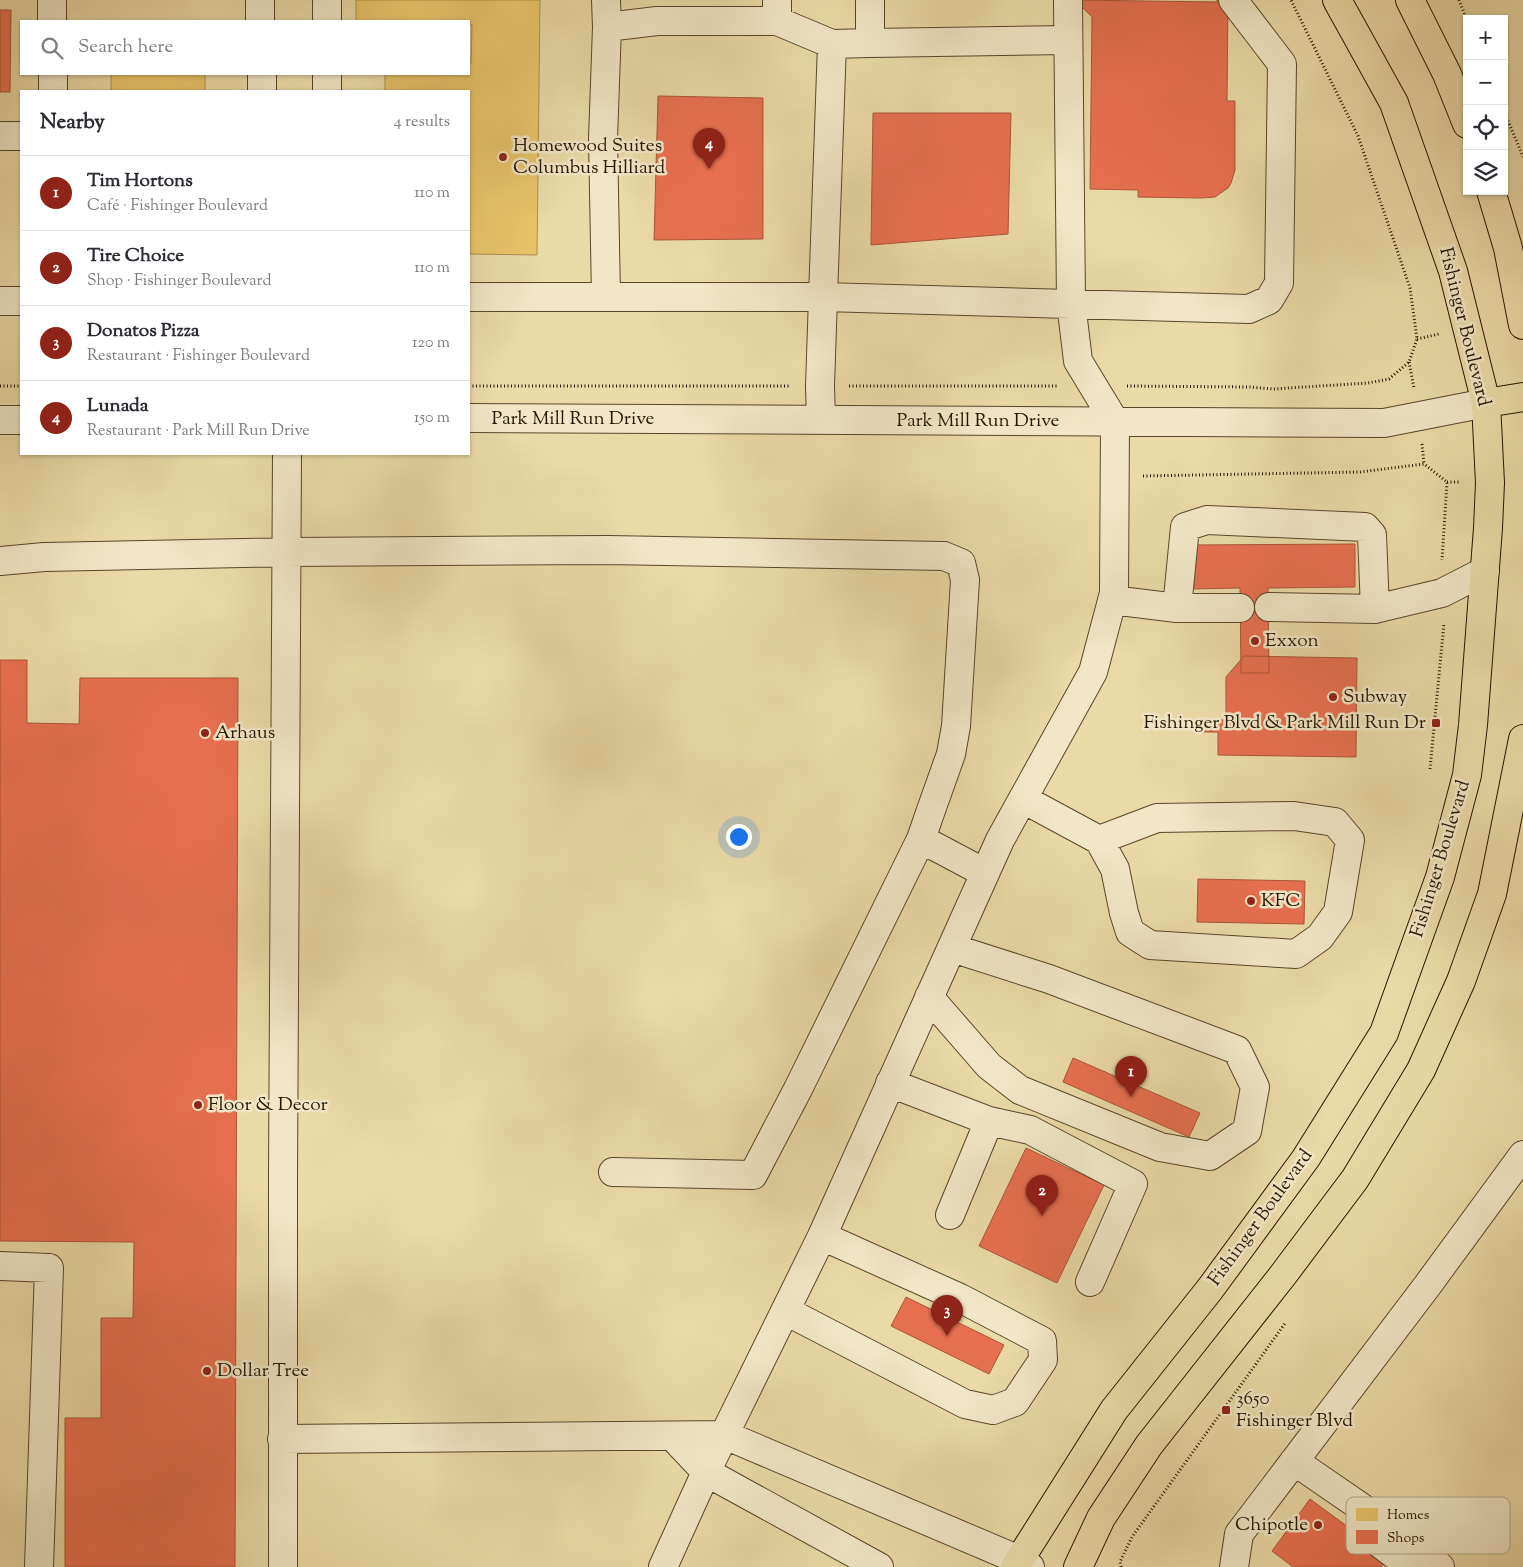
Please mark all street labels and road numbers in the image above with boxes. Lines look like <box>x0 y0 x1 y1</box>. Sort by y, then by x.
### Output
street label: Fishinger Boulevard <box>1431 245 1497 410</box>
street label: Park Mill Run Drive <box>492 406 655 433</box>
street label: Park Mill Run Drive <box>897 408 1060 435</box>
street label: Fishinger Boulevard <box>1404 777 1478 941</box>
street label: Fishinger Boulevard <box>1202 1144 1320 1292</box>

